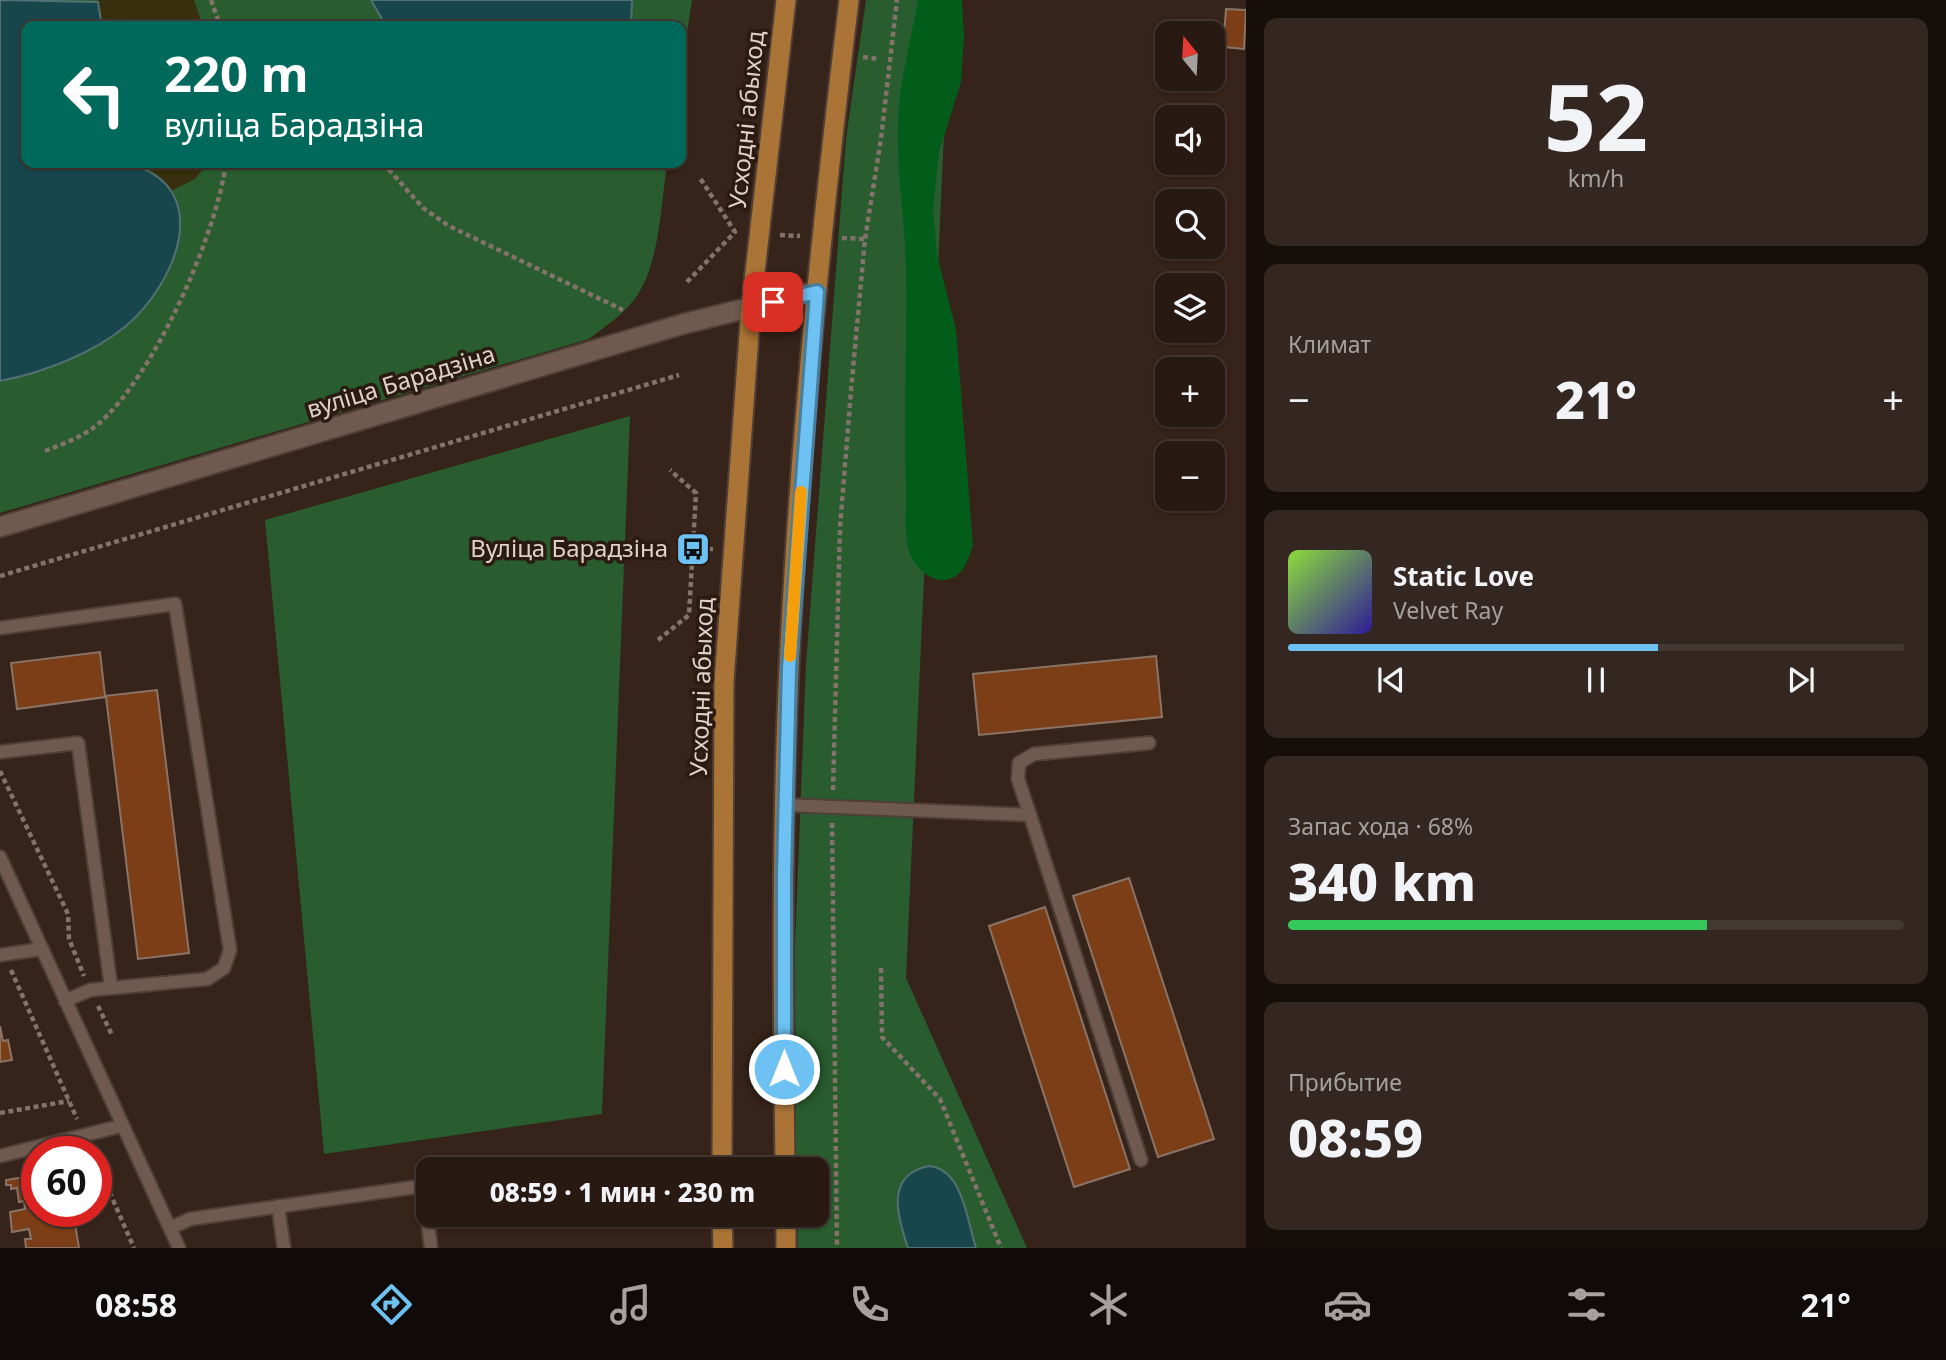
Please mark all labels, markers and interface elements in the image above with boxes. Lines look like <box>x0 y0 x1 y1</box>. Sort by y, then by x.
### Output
north arrow <box>1155 21 1225 91</box>
map controls <box>1155 21 1225 511</box>
street label: Усходні абыход <box>720 29 771 211</box>
text: 220 m <box>164 40 309 106</box>
icon: left <box>49 49 140 140</box>
text: 52 <box>1544 54 1648 178</box>
text: вуліца Барадзіна <box>164 103 425 146</box>
button: sound <box>1155 105 1225 175</box>
text: km/h <box>1568 162 1624 194</box>
button: search <box>1155 189 1225 259</box>
pin <box>743 272 803 332</box>
button: layers <box>1155 273 1225 343</box>
icon: arrive <box>754 283 792 321</box>
text: Климат <box>1288 328 1371 360</box>
street label: вуліца Барадзіна <box>302 336 499 425</box>
button: + <box>1155 357 1225 427</box>
text: 21° <box>1555 363 1637 434</box>
text: − <box>1288 373 1310 425</box>
text: + <box>1882 373 1904 425</box>
button: − <box>1155 441 1225 511</box>
bus stop icon: Вуліца Барадзіна <box>674 530 712 568</box>
place label: Вуліца Барадзіна <box>470 531 668 564</box>
text: Static Love <box>1393 558 1534 594</box>
text: Velvet Ray <box>1393 594 1503 626</box>
street label: Усходні абыход <box>681 597 720 777</box>
icon: previous <box>1372 661 1410 699</box>
icon: pause <box>1577 661 1615 699</box>
icon: next <box>1782 661 1820 699</box>
text: Запас хода · 68% <box>1288 810 1473 842</box>
text: 340 km <box>1288 845 1476 916</box>
position arrow <box>747 1032 821 1106</box>
text: Прибытие <box>1288 1066 1402 1098</box>
text: 08:59 <box>1288 1101 1423 1172</box>
speed limit sign: 60 <box>21 1136 112 1227</box>
text: 08:59 · 1 мин · 230 m <box>490 1174 755 1210</box>
icon: directions <box>367 1280 416 1329</box>
icon: music <box>606 1280 655 1329</box>
icon: phone <box>845 1280 894 1329</box>
icon: climate <box>1084 1280 1133 1329</box>
icon: car <box>1323 1280 1372 1329</box>
icon: filters <box>1562 1280 1611 1329</box>
text: 08:58 <box>95 1283 177 1326</box>
text: 21° <box>1801 1283 1851 1326</box>

